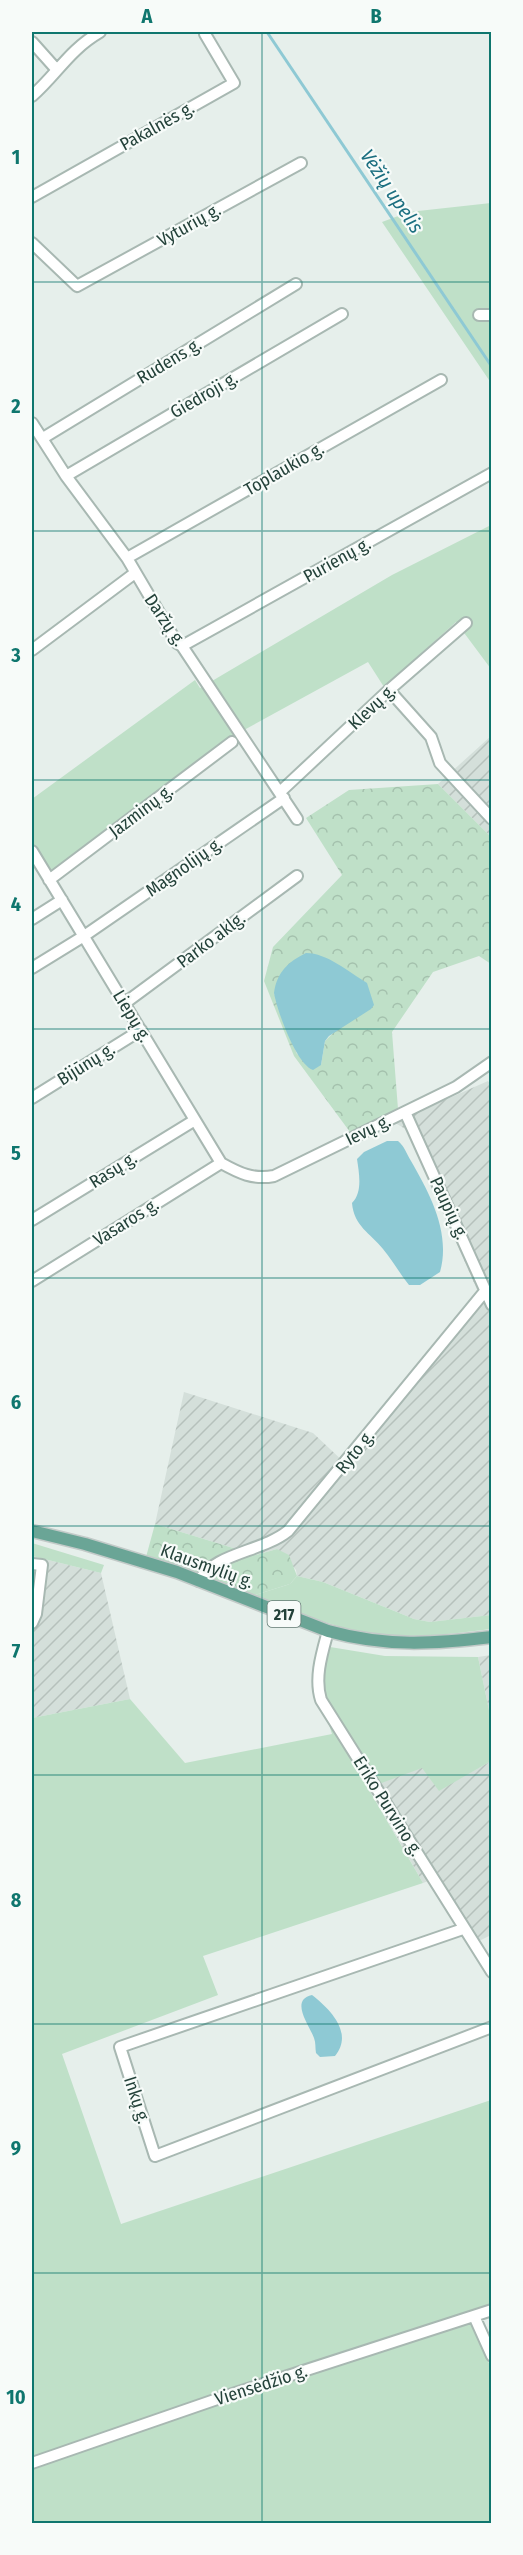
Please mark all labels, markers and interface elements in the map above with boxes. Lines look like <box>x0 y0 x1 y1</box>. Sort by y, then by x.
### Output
text: A <box>141 4 154 28</box>
text: B <box>370 4 382 28</box>
street label: Pakalnės g. <box>116 97 198 155</box>
text: 1 <box>12 145 20 169</box>
water label: Vėžių upelis <box>355 145 429 238</box>
street label: Vyturių g. <box>153 199 225 251</box>
street label: Rudens g. <box>133 333 205 389</box>
street label: Giedroji g. <box>166 367 242 423</box>
text: 2 <box>10 394 21 418</box>
street label: Toplaukio g. <box>240 437 328 501</box>
street label: Purienų g. <box>300 532 375 587</box>
street label: Daržų g. <box>140 590 190 650</box>
text: 3 <box>10 643 21 667</box>
street label: Klevų g. <box>344 679 400 734</box>
street label: Jazminų g. <box>105 780 178 842</box>
street label: Magnolijų g. <box>141 832 227 901</box>
text: 4 <box>11 892 21 916</box>
street label: Parko aklg. <box>173 907 250 973</box>
street label: Liepų g. <box>108 986 156 1046</box>
street label: Bijūnų g. <box>53 1038 119 1090</box>
street label: Ievų g. <box>342 1110 394 1150</box>
text: 5 <box>11 1141 21 1165</box>
street label: Rasų g. <box>85 1147 141 1193</box>
street label: Paupių g. <box>425 1173 473 1243</box>
street label: Vasaros g. <box>89 1193 163 1251</box>
text: 6 <box>11 1390 21 1414</box>
street label: Ryto g. <box>331 1426 379 1478</box>
street label: Klausmylių g. <box>158 1539 257 1593</box>
road number: 217 <box>268 1601 300 1627</box>
text: 7 <box>12 1639 21 1663</box>
street label: Eriko Purvino g. <box>349 1752 428 1860</box>
text: 8 <box>11 1888 22 1912</box>
street label: Inkų g. <box>119 2074 155 2127</box>
text: 9 <box>11 2136 21 2160</box>
street label: Viensėdžio g. <box>212 2360 310 2410</box>
text: 10 <box>6 2385 26 2409</box>

